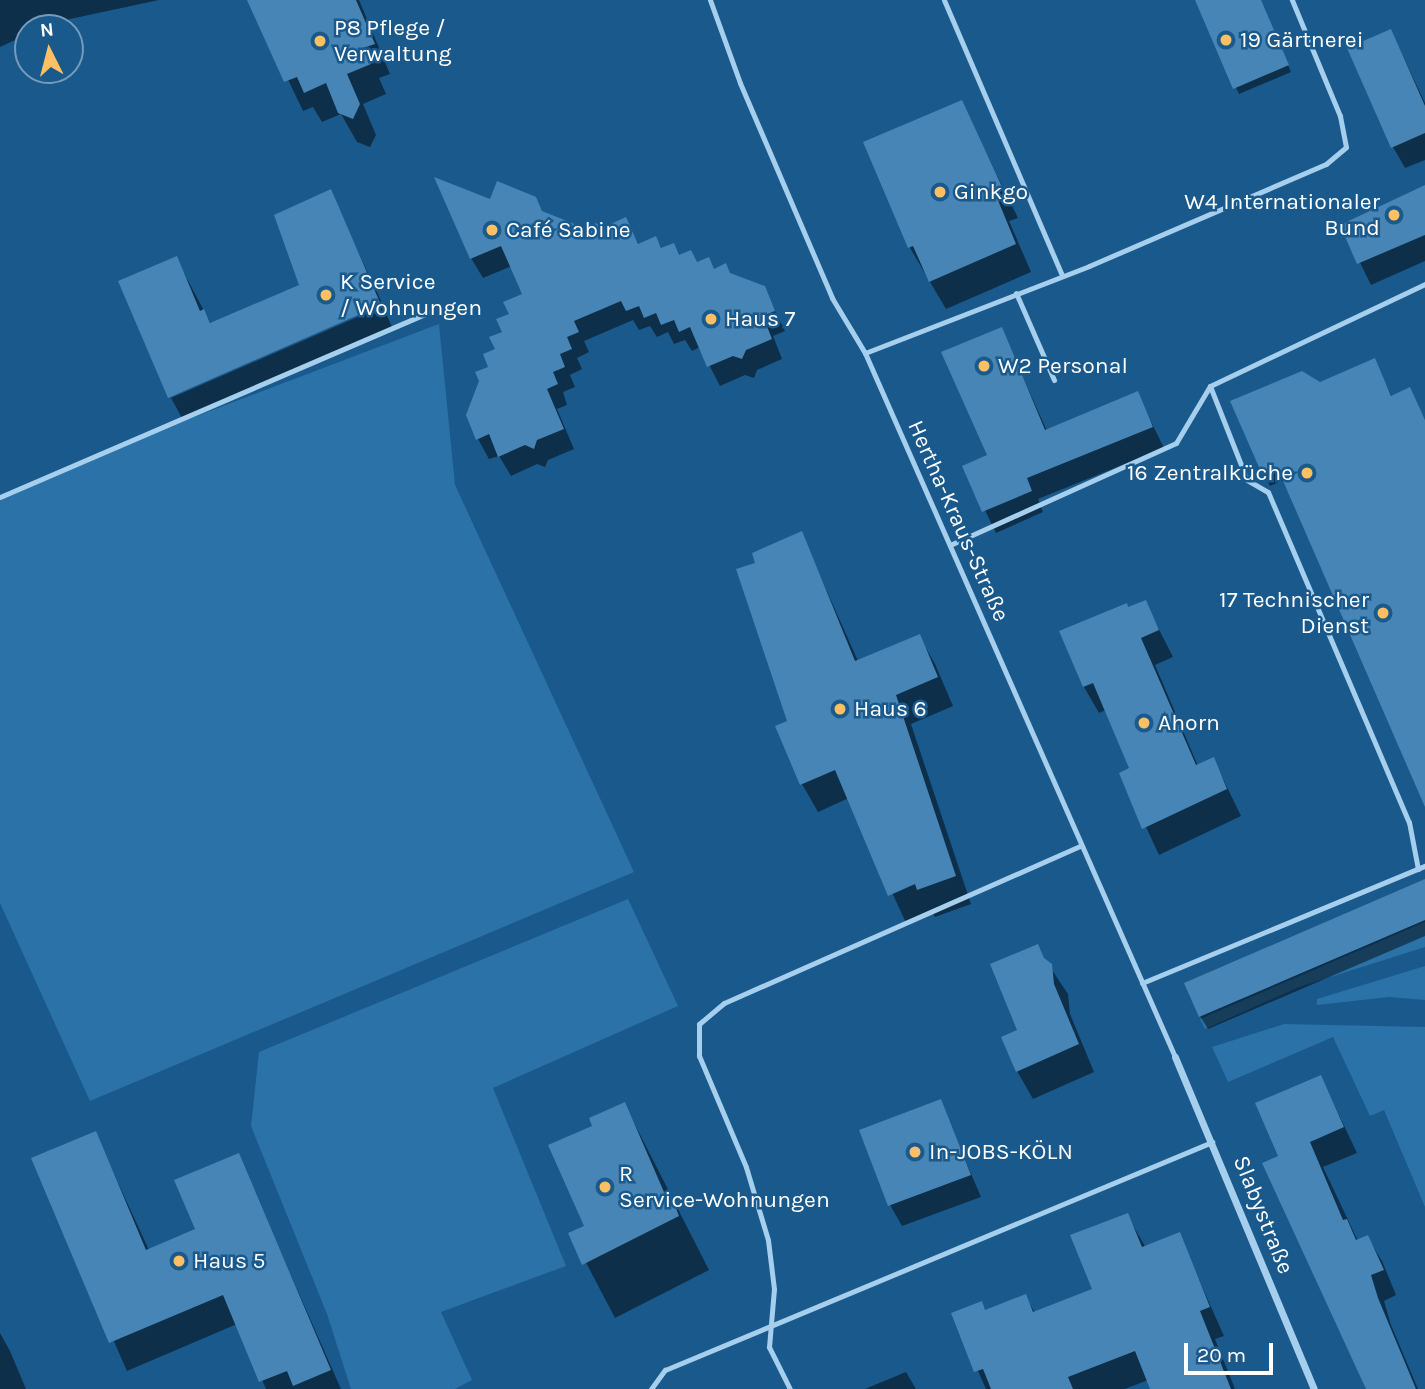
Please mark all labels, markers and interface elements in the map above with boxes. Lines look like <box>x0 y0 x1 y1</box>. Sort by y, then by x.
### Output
north arrow <box>14 14 84 84</box>
place label: P8 Pflege / Verwaltung <box>334 14 452 68</box>
text: N <box>39 18 55 42</box>
place label: 19 Gärtnerei <box>1240 26 1364 54</box>
marker: 19 Gärtnerei <box>1218 32 1234 48</box>
marker: P8 Pflege / Verwaltung <box>312 33 328 49</box>
place label: Ginkgo <box>954 178 1028 206</box>
marker: Ginkgo <box>932 184 948 200</box>
place label: W4 Internationaler Bund <box>1184 188 1380 242</box>
marker: W4 Internationaler Bund <box>1386 207 1402 223</box>
place label: Café Sabine <box>506 216 631 244</box>
marker: Café Sabine <box>484 222 500 238</box>
place label: K Service / Wohnungen <box>340 268 482 322</box>
marker: K Service / Wohnungen <box>318 287 334 303</box>
place label: Haus 7 <box>725 305 795 333</box>
marker: Haus 7 <box>703 311 719 327</box>
place label: W2 Personal <box>998 352 1128 380</box>
marker: W2 Personal <box>976 358 992 374</box>
street label: Hertha-Kraus-Straße <box>901 416 1015 626</box>
place label: 16 Zentralküche <box>1127 459 1293 487</box>
marker: 16 Zentralküche <box>1299 465 1315 481</box>
place label: 17 Technischer Dienst <box>1219 586 1369 640</box>
marker: 17 Technischer Dienst <box>1375 605 1391 621</box>
place label: Haus 6 <box>854 695 927 723</box>
marker: Haus 6 <box>832 701 848 717</box>
place label: Ahorn <box>1158 709 1220 737</box>
marker: Ahorn <box>1136 715 1152 731</box>
place label: In-JOBS-KÖLN <box>929 1138 1073 1166</box>
marker: In-JOBS-KÖLN <box>907 1144 923 1160</box>
street label: Slabystraße <box>1227 1152 1299 1278</box>
place label: R Service-Wohnungen <box>619 1160 830 1214</box>
marker: R Service-Wohnungen <box>597 1179 613 1195</box>
place label: Haus 5 <box>193 1247 265 1275</box>
marker: Haus 5 <box>171 1253 187 1269</box>
scale bar <box>1187 1330 1276 1374</box>
text: 20 m <box>1197 1343 1246 1367</box>

